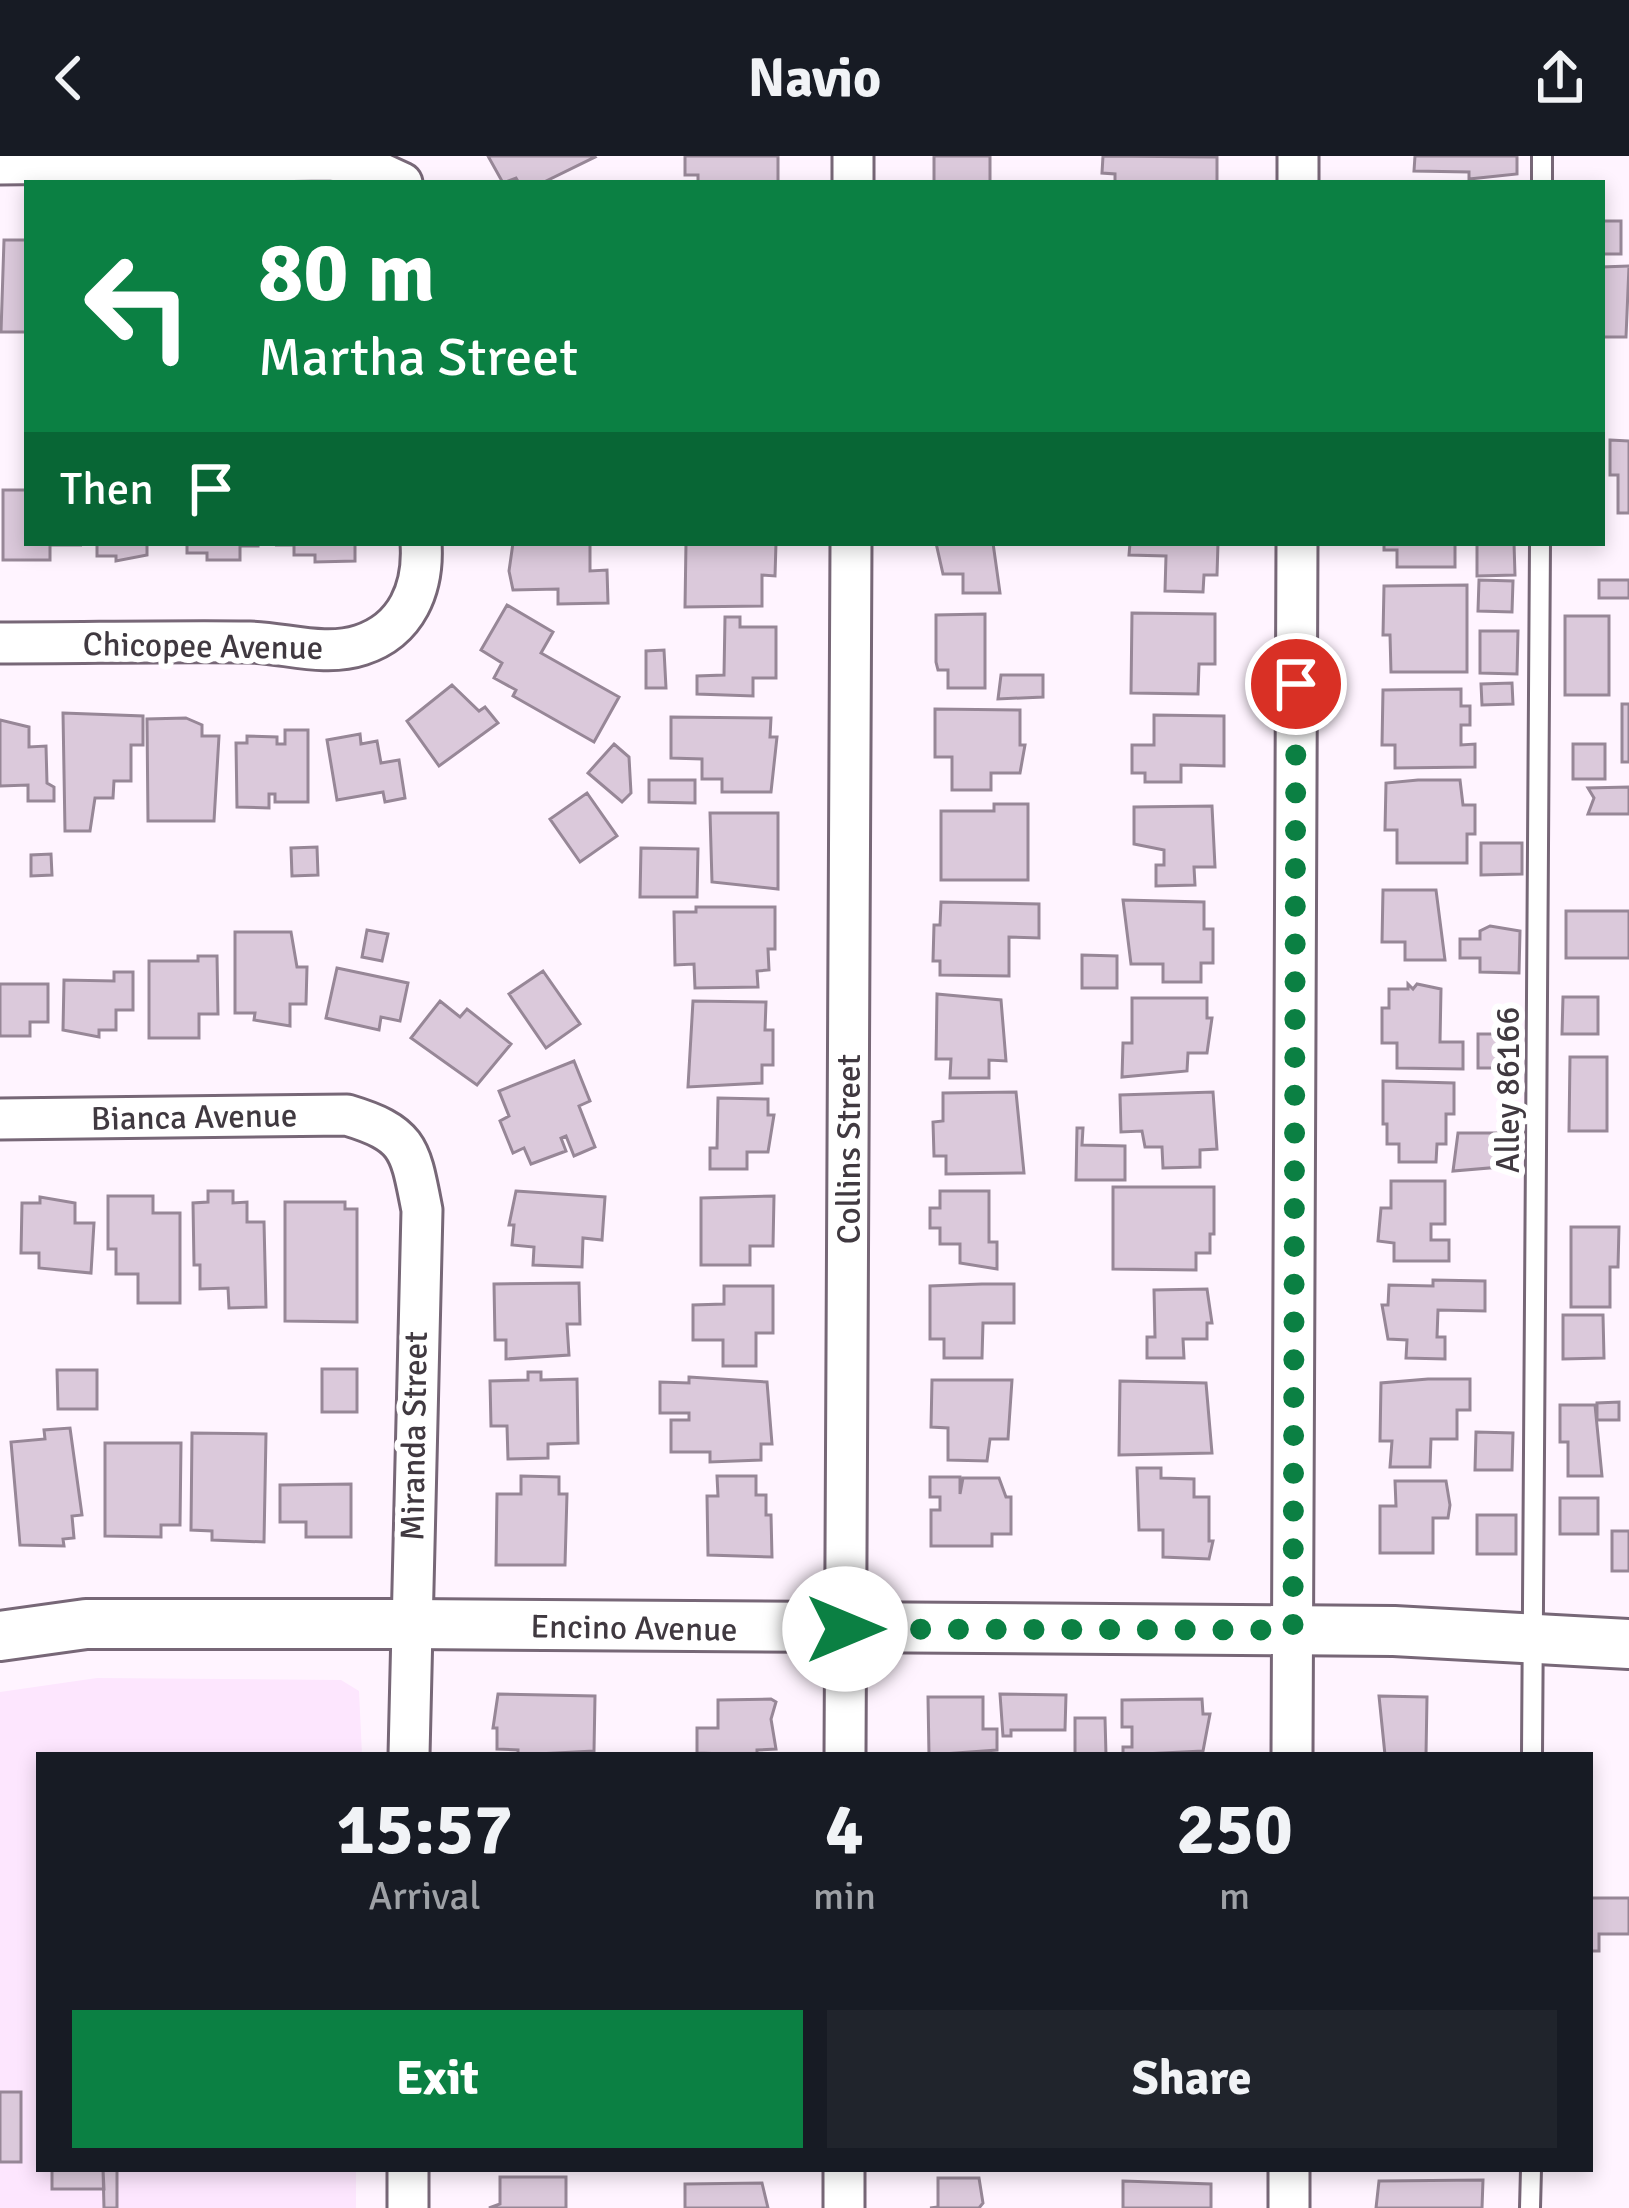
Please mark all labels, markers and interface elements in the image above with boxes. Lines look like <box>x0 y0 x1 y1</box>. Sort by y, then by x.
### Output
icon: back <box>36 45 102 111</box>
text: Navio <box>748 45 881 112</box>
icon: share <box>1527 45 1593 111</box>
text: 80 m <box>258 221 435 325</box>
icon: left <box>60 228 216 384</box>
text: Martha Street <box>258 324 578 391</box>
icon: arrive <box>178 456 244 522</box>
text: Then <box>60 462 154 517</box>
street label: Chicopee Avenue <box>82 624 324 669</box>
pin <box>1245 633 1347 735</box>
icon: arrive <box>1263 651 1329 717</box>
street label: Alley 86166 <box>1488 1007 1529 1173</box>
street label: Collins Street <box>829 1054 870 1244</box>
street label: Bianca Avenue <box>90 1095 298 1140</box>
street label: Miranda Street <box>392 1331 437 1541</box>
position arrow <box>782 1566 908 1692</box>
street label: Encino Avenue <box>530 1606 738 1651</box>
text: 15:57 <box>336 1785 513 1874</box>
text: 4 <box>825 1785 864 1874</box>
text: 250 <box>1176 1785 1293 1874</box>
text: Arrival <box>368 1872 481 1920</box>
text: min <box>813 1872 876 1920</box>
text: m <box>1219 1872 1250 1920</box>
button: Exit <box>72 2010 803 2148</box>
button: Share <box>827 2010 1557 2148</box>

